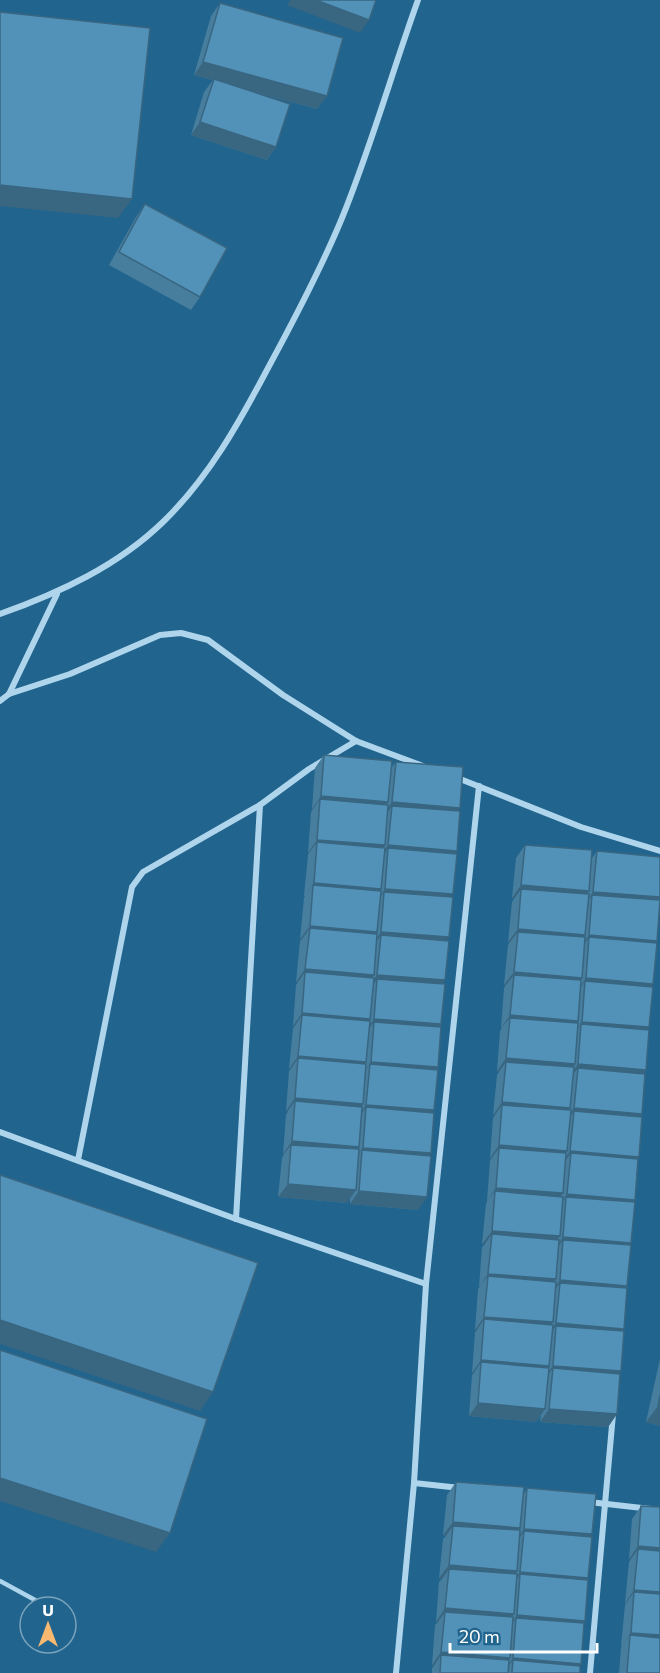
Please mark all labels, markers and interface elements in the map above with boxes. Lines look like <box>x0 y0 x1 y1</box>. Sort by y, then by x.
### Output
north arrow <box>18 1595 78 1655</box>
text: U <box>42 1600 54 1619</box>
scale bar <box>450 1616 597 1654</box>
text: 20 m <box>459 1625 500 1647</box>

